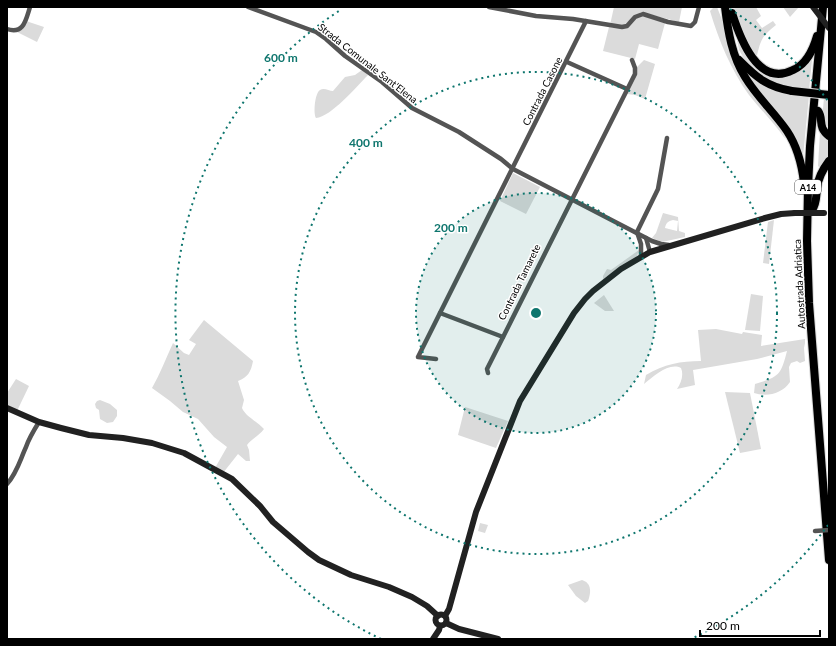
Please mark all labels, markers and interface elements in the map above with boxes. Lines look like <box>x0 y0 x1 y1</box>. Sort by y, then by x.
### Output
street label: Strada Comunale Sant'Elena <box>316 21 420 105</box>
text: 600 m <box>264 50 298 65</box>
street label: Contrada Casone <box>520 55 564 127</box>
text: 400 m <box>349 135 383 150</box>
road number: A14 <box>795 180 821 194</box>
text: 200 m <box>434 220 468 235</box>
street label: Autostrada Adriatica <box>791 239 807 329</box>
street label: Contrada Tamarete <box>495 242 543 322</box>
centre of rings <box>529 306 543 320</box>
scale bar <box>700 612 820 638</box>
text: 200 m <box>706 618 740 633</box>

